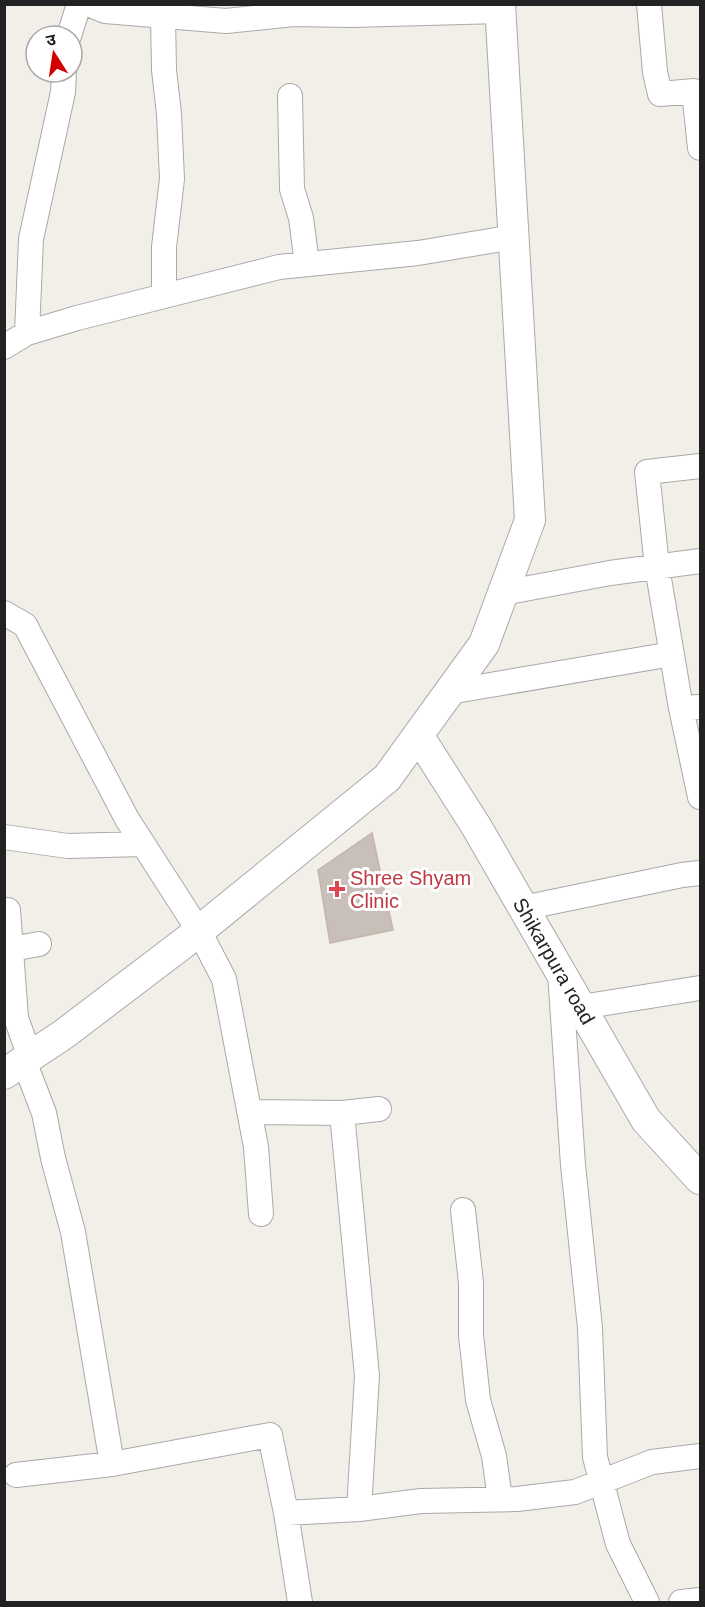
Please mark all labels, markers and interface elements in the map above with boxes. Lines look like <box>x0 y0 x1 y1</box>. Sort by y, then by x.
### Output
north arrow <box>24 24 84 84</box>
text: उ <box>45 30 58 49</box>
place label: Shree Shyam Clinic <box>350 867 471 912</box>
marker: Shree Shyam Clinic <box>328 880 346 898</box>
street label: Shikarpura road <box>509 894 599 1028</box>

